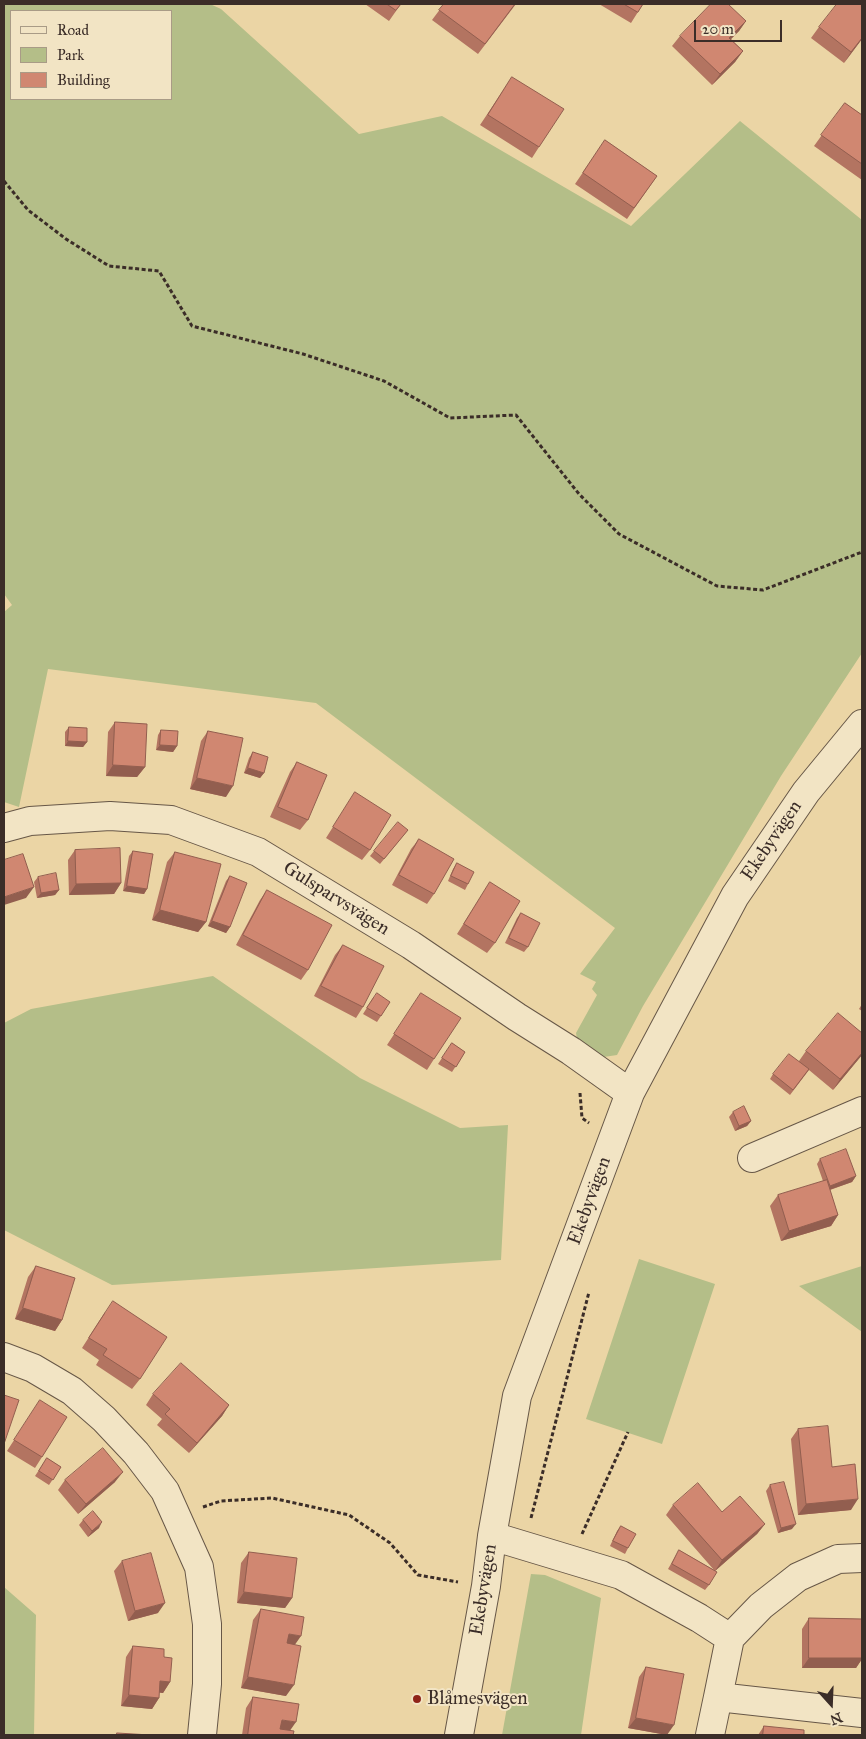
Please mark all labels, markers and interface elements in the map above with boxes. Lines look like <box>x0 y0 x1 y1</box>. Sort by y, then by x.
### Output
legend <box>10 10 172 100</box>
scale bar <box>696 10 784 42</box>
text: 20 m <box>702 20 734 38</box>
text: Road <box>57 21 89 39</box>
text: Park <box>57 46 84 64</box>
text: Building <box>57 71 110 89</box>
street label: Ekebyvägen <box>737 796 807 886</box>
street label: Gulsparvsvägen <box>279 857 393 941</box>
street label: Ekebyvägen <box>564 1154 616 1248</box>
street label: Ekebyvägen <box>466 1543 502 1637</box>
north arrow <box>806 1679 856 1729</box>
place label: Blåmesvägen <box>427 1688 528 1710</box>
marker: Blåmesvägen <box>411 1693 423 1705</box>
text: N <box>828 1709 845 1729</box>

